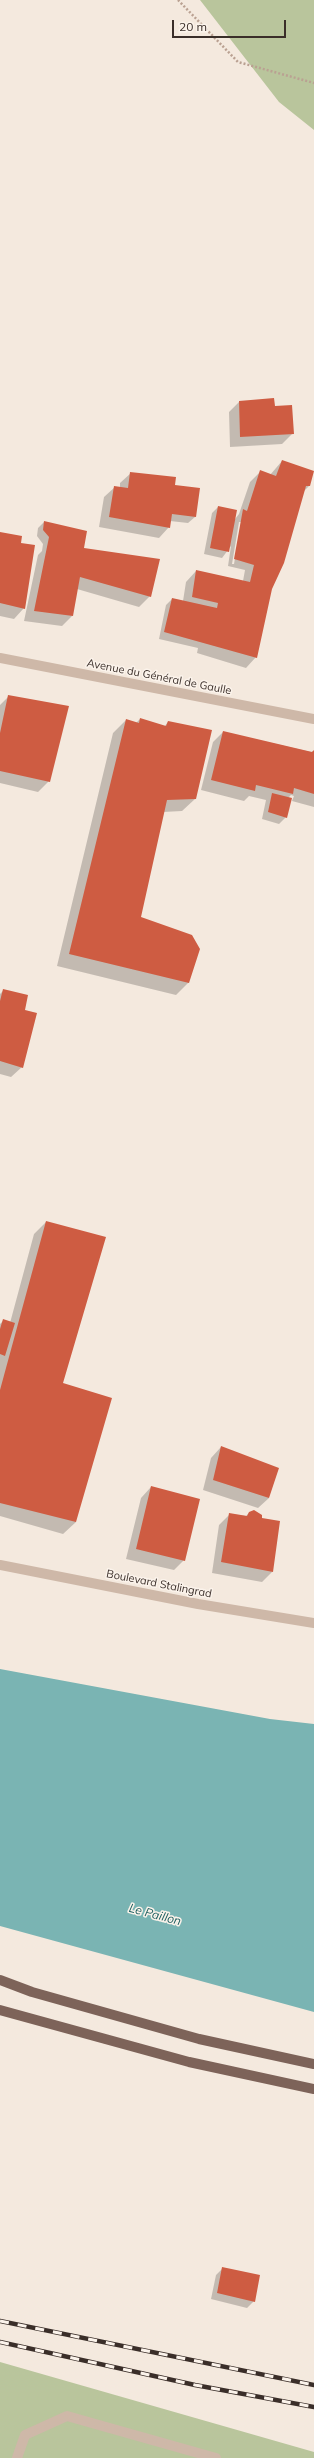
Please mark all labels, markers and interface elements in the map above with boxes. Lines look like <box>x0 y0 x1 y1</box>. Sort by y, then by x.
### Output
scale bar <box>174 12 288 38</box>
text: 20 m <box>179 19 207 34</box>
street label: Avenue du Général de Gaulle <box>86 656 232 698</box>
street label: Boulevard Stalingrad <box>105 1567 213 1601</box>
water label: Le Paillon <box>127 1901 183 1929</box>

